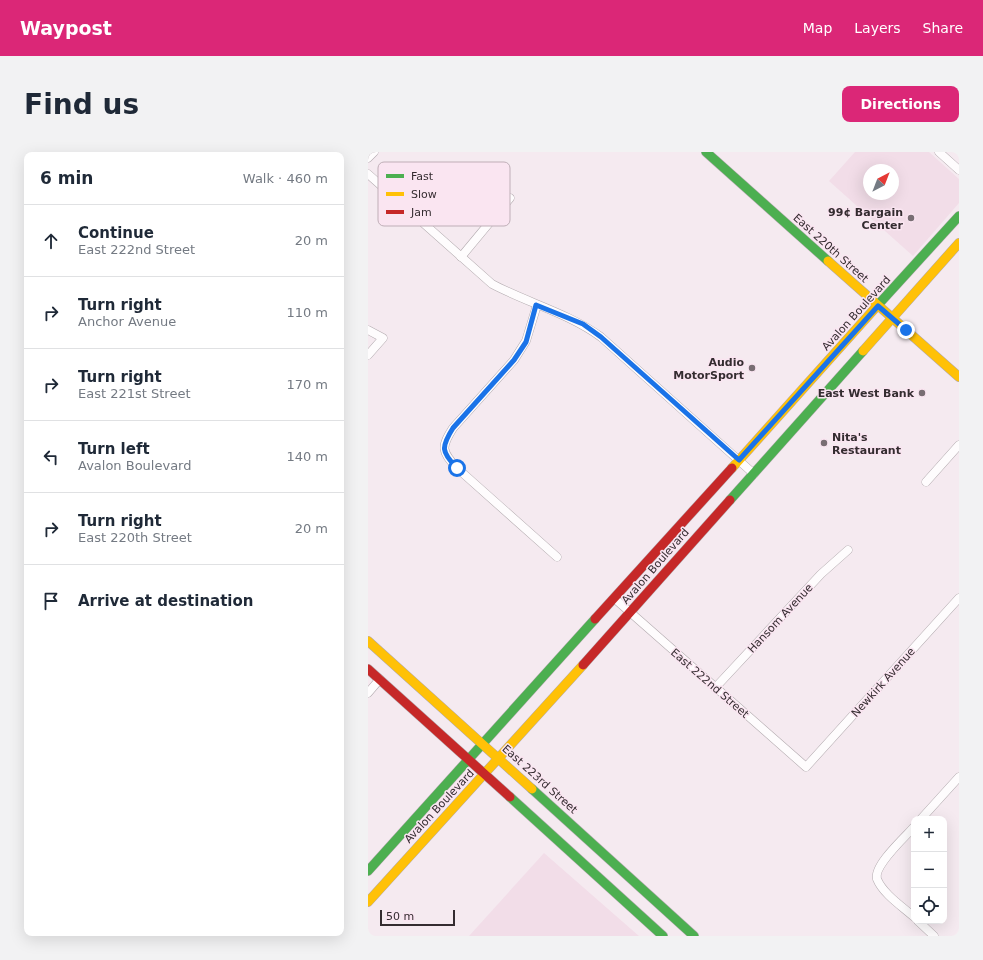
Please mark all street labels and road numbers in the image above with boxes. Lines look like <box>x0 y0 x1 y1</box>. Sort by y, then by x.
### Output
street label: East 220th Street <box>790 211 871 286</box>
street label: Avalon Boulevard <box>819 273 893 353</box>
street label: Avalon Boulevard <box>619 526 692 607</box>
street label: Hansom Avenue <box>745 581 816 656</box>
street label: Newkirk Avenue <box>849 645 918 720</box>
street label: East 222nd Street <box>668 646 752 721</box>
street label: East 223rd Street <box>499 742 580 817</box>
street label: Avalon Boulevard <box>402 767 477 846</box>

